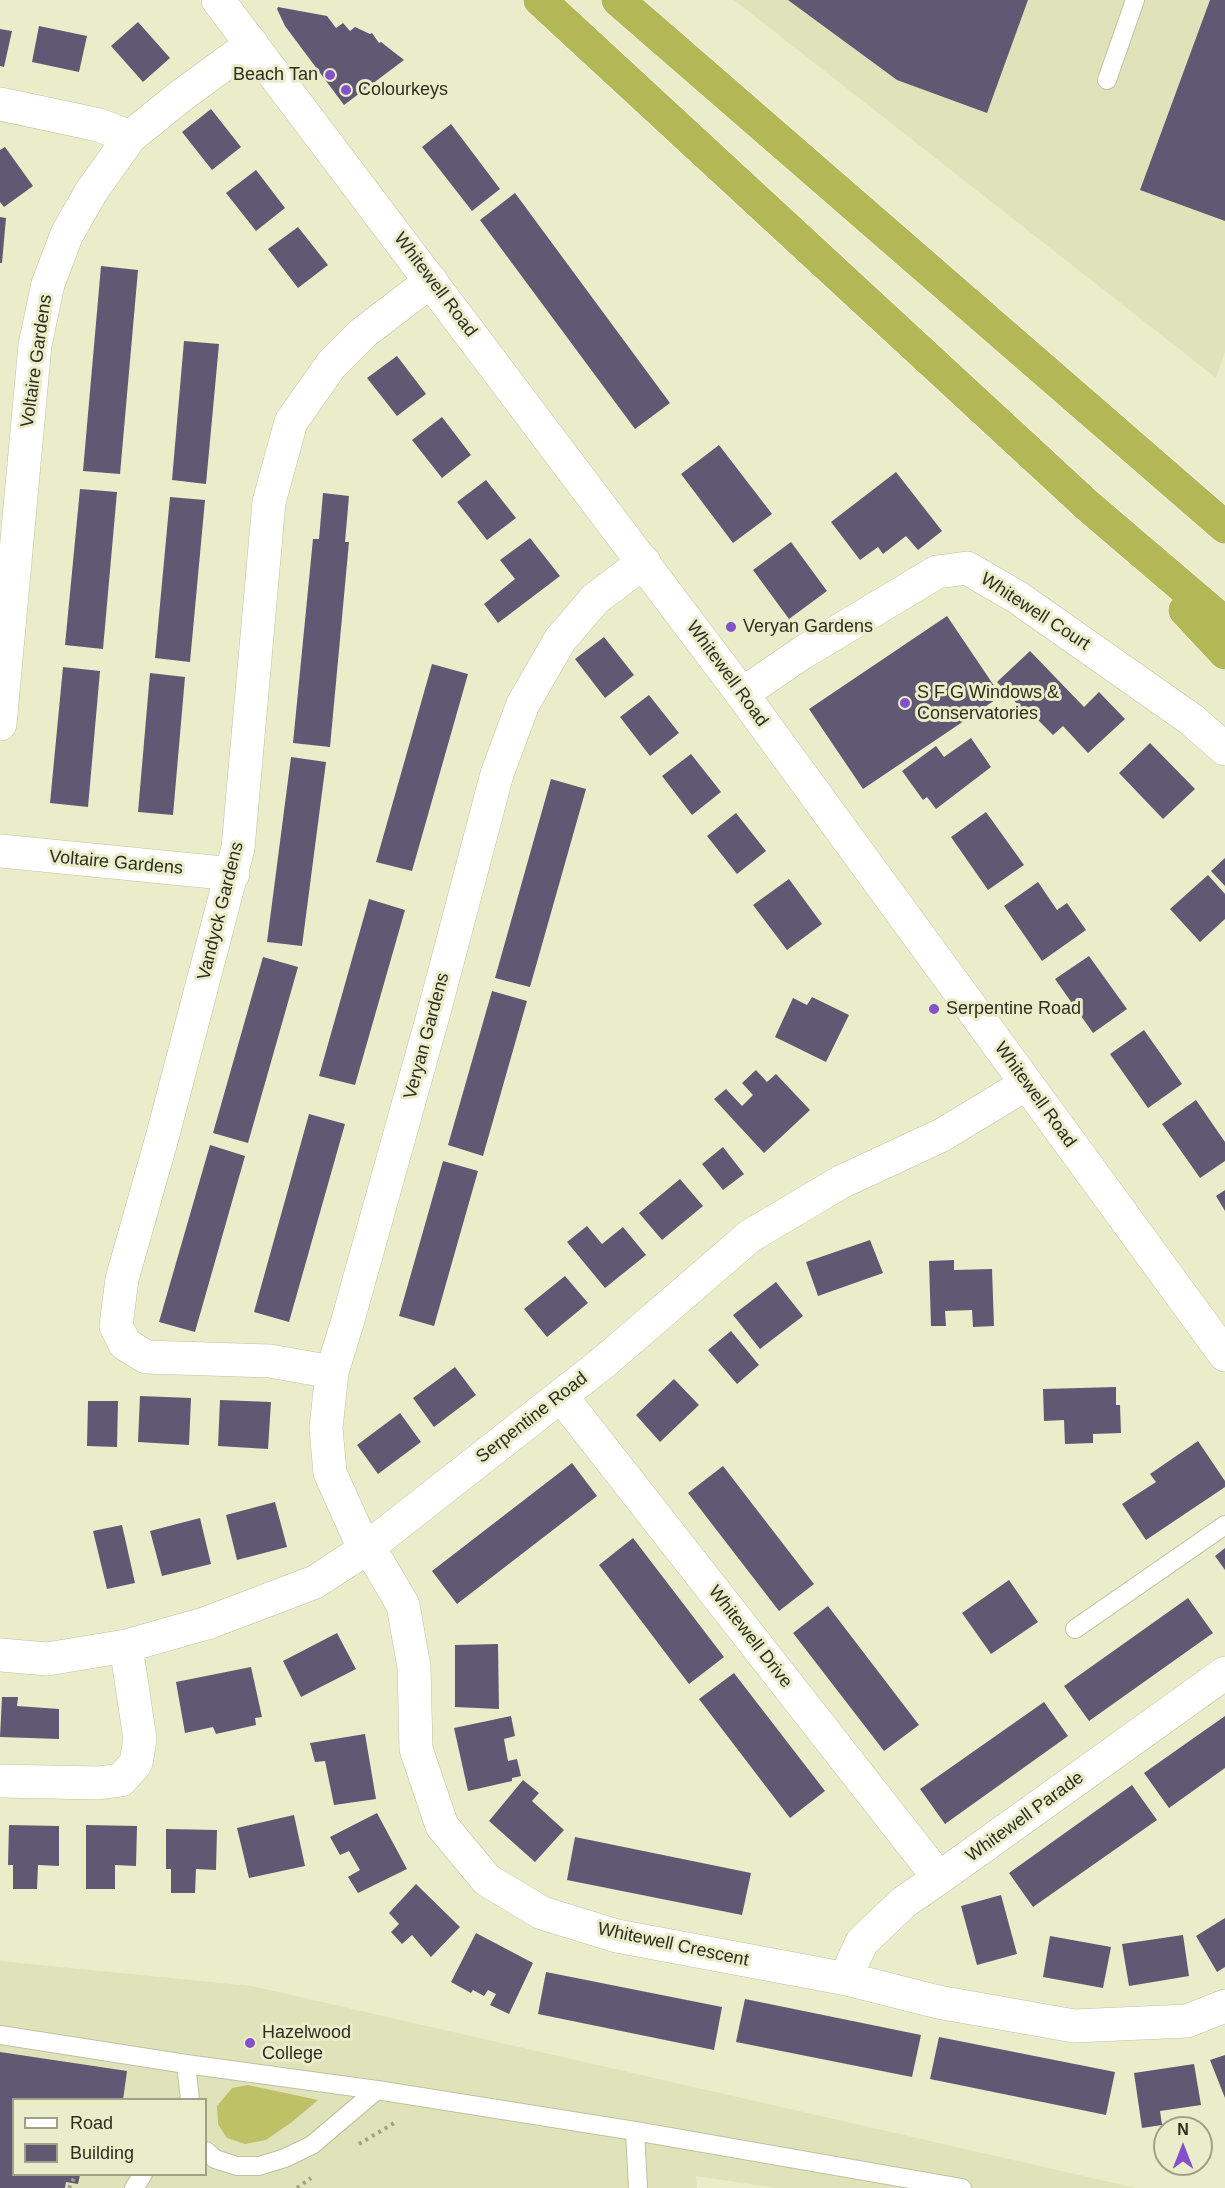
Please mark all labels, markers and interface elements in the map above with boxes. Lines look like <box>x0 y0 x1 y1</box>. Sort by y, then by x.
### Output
place label: Beach Tan <box>233 64 318 86</box>
marker: Beach Tan <box>323 68 337 82</box>
place label: Colourkeys <box>358 79 448 101</box>
marker: Colourkeys <box>339 83 353 97</box>
street label: Whitewell Road <box>389 229 481 341</box>
street label: Voltaire Gardens <box>17 293 57 429</box>
street label: Whitewell Court <box>976 569 1094 655</box>
place label: Veryan Gardens <box>743 616 873 638</box>
street label: Whitewell Road <box>682 617 772 731</box>
marker: Veryan Gardens <box>724 620 738 634</box>
place label: S F G Windows & Conservatories <box>917 682 1059 724</box>
marker: S F G Windows & Conservatories <box>898 696 912 710</box>
street label: Vandyck Gardens <box>193 840 249 982</box>
street label: Voltaire Gardens <box>48 846 184 880</box>
street label: Veryan Gardens <box>400 970 454 1102</box>
place label: Serpentine Road <box>946 998 1081 1020</box>
marker: Serpentine Road <box>927 1002 941 1016</box>
street label: Whitewell Road <box>990 1038 1080 1152</box>
street label: Serpentine Road <box>472 1368 592 1468</box>
street label: Whitewell Drive <box>703 1581 797 1693</box>
street label: Whitewell Parade <box>962 1767 1088 1867</box>
street label: Whitewell Crescent <box>595 1918 751 1972</box>
place label: Hazelwood College <box>262 2022 351 2064</box>
marker: Hazelwood College <box>243 2036 257 2050</box>
legend <box>12 2098 207 2176</box>
text: Road <box>70 2113 113 2133</box>
north arrow <box>1153 2116 1213 2176</box>
text: N <box>1177 2121 1189 2138</box>
text: Building <box>70 2143 134 2163</box>

